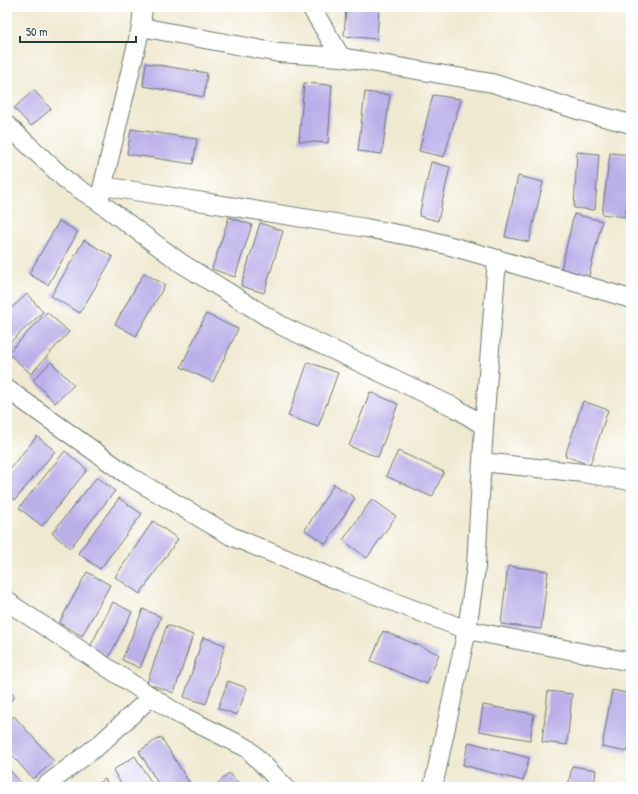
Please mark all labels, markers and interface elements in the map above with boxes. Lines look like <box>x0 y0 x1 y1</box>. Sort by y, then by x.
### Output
scale bar <box>20 18 136 44</box>
text: 50 m <box>26 23 47 40</box>

